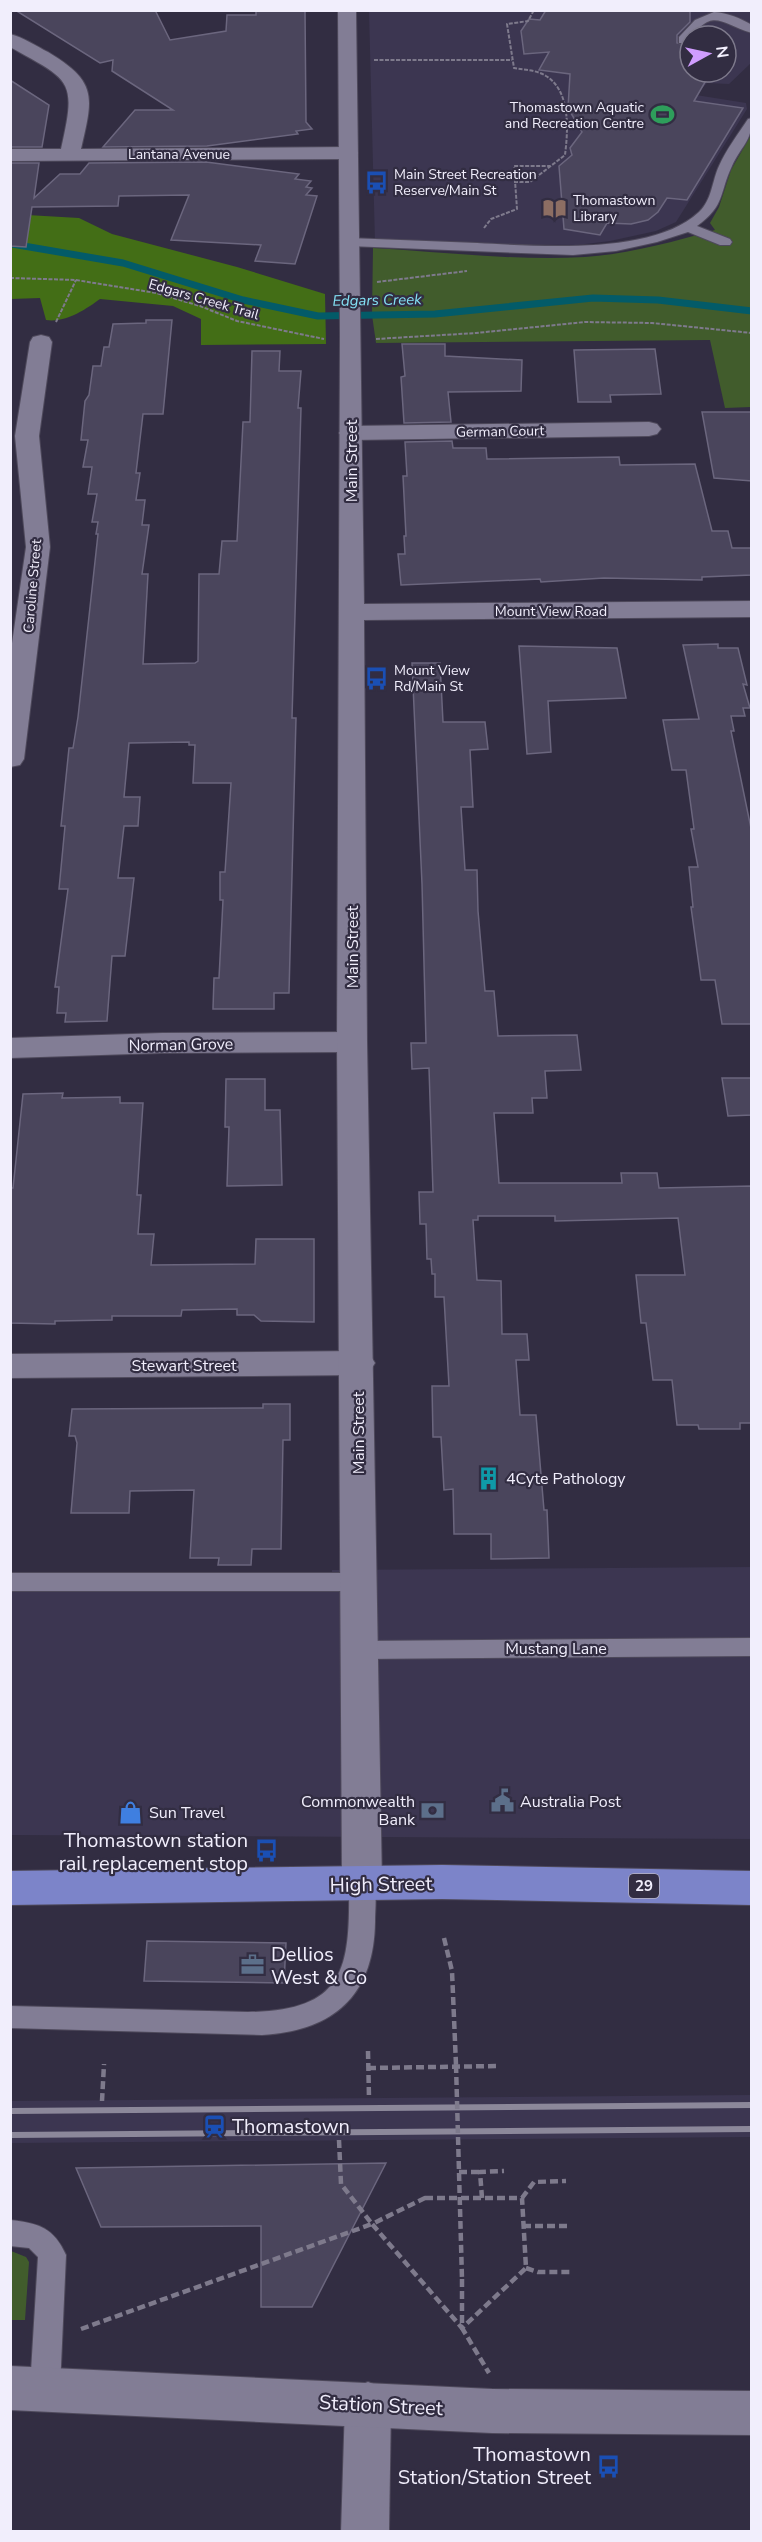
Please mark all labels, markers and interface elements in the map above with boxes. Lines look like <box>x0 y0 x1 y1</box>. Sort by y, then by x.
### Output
north arrow <box>678 24 738 84</box>
text: N <box>710 45 734 60</box>
place label: Thomastown Aquatic and Recreation Centre <box>505 98 645 133</box>
sports icon: Thomastown Aquatic and Recreation Centre <box>649 102 675 128</box>
street label: Lantana Avenue <box>128 145 230 164</box>
place label: Main Street Recreation Reserve/Main St <box>394 165 537 200</box>
bus stop icon: Main Street Recreation Reserve/Main St <box>363 169 389 195</box>
place label: Thomastown Library <box>573 191 655 226</box>
library icon: Thomastown Library <box>542 195 568 221</box>
street label: Edgars Creek Trail <box>146 275 262 325</box>
water label: Edgars Creek <box>332 289 422 311</box>
street label: Main Street <box>341 419 363 502</box>
street label: German Court <box>456 421 544 442</box>
street label: Caroline Street <box>19 538 46 634</box>
street label: Mount View Road <box>495 602 607 621</box>
place label: Mount View Rd/Main St <box>394 661 470 696</box>
bus stop icon: Mount View Rd/Main St <box>363 665 389 691</box>
street label: Main Street <box>342 905 364 988</box>
street label: Norman Grove <box>129 1033 233 1057</box>
street label: Stewart Street <box>131 1355 237 1377</box>
street label: Main Street <box>348 1391 370 1474</box>
building icon: 4Cyte Pathology <box>475 1465 501 1491</box>
place label: 4Cyte Pathology <box>506 1468 626 1490</box>
street label: Mustang Lane <box>505 1638 607 1660</box>
public building icon: Australia Post <box>489 1788 515 1814</box>
place label: Commonwealth Bank <box>301 1791 416 1831</box>
place label: Australia Post <box>520 1791 621 1813</box>
bank icon: Commonwealth Bank <box>420 1797 446 1823</box>
shop icon: Sun Travel <box>118 1799 144 1825</box>
place label: Sun Travel <box>149 1802 225 1824</box>
place label: Thomastown station rail replacement stop <box>59 1827 248 1877</box>
bus stop icon: Thomastown station rail replacement stop <box>253 1838 279 1864</box>
street label: High Street <box>329 1870 434 1899</box>
road number: 29 <box>629 1874 659 1898</box>
place label: Dellios West & Co <box>271 1941 367 1991</box>
office icon: Dellios West & Co <box>240 1952 266 1978</box>
station icon: Thomastown <box>201 2113 227 2139</box>
place label: Thomastown <box>232 2113 350 2140</box>
street label: Station Street <box>319 2389 444 2422</box>
place label: Thomastown Station/Station Street <box>398 2441 592 2491</box>
bus stop icon: Thomastown Station/Station Street <box>596 2453 622 2479</box>

